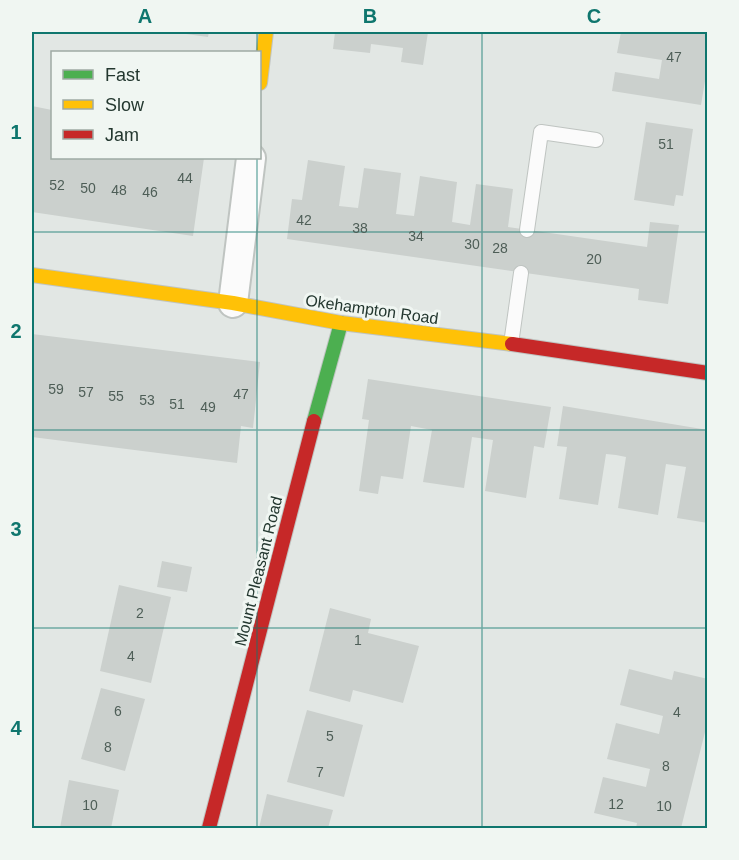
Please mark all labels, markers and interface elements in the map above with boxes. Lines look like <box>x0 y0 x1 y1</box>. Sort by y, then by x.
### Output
text: A <box>138 5 152 27</box>
text: B <box>363 5 377 27</box>
text: C <box>587 5 601 27</box>
house number: 47 <box>666 49 682 65</box>
legend <box>51 51 261 159</box>
text: Fast <box>105 65 140 85</box>
text: Slow <box>105 95 145 115</box>
text: 1 <box>10 121 22 143</box>
text: Jam <box>105 125 139 145</box>
house number: 51 <box>658 136 674 152</box>
house number: 44 <box>177 170 193 186</box>
house number: 52 <box>49 177 65 193</box>
house number: 50 <box>80 180 96 196</box>
house number: 48 <box>111 182 127 198</box>
house number: 46 <box>142 184 158 200</box>
house number: 42 <box>296 212 312 228</box>
house number: 38 <box>352 220 368 236</box>
house number: 34 <box>408 228 424 244</box>
house number: 30 <box>464 236 480 252</box>
house number: 28 <box>492 240 508 256</box>
house number: 20 <box>586 251 602 267</box>
street label: Okehampton Road <box>304 292 440 327</box>
text: 2 <box>10 320 22 342</box>
house number: 59 <box>48 381 64 397</box>
house number: 57 <box>78 384 94 400</box>
house number: 47 <box>233 386 249 402</box>
house number: 55 <box>108 388 124 404</box>
house number: 53 <box>139 392 155 408</box>
house number: 51 <box>169 396 185 412</box>
house number: 49 <box>200 399 216 415</box>
street label: Mount Pleasant Road <box>232 494 285 648</box>
text: 3 <box>10 518 22 540</box>
house number: 2 <box>136 605 144 621</box>
house number: 1 <box>354 632 362 648</box>
house number: 4 <box>127 648 135 664</box>
house number: 6 <box>114 703 122 719</box>
house number: 4 <box>673 704 681 720</box>
text: 4 <box>10 717 22 739</box>
house number: 5 <box>326 728 334 744</box>
house number: 8 <box>104 739 112 755</box>
house number: 8 <box>662 758 670 774</box>
house number: 7 <box>316 764 324 780</box>
house number: 12 <box>608 796 624 812</box>
house number: 10 <box>82 797 98 813</box>
house number: 10 <box>656 798 672 814</box>

